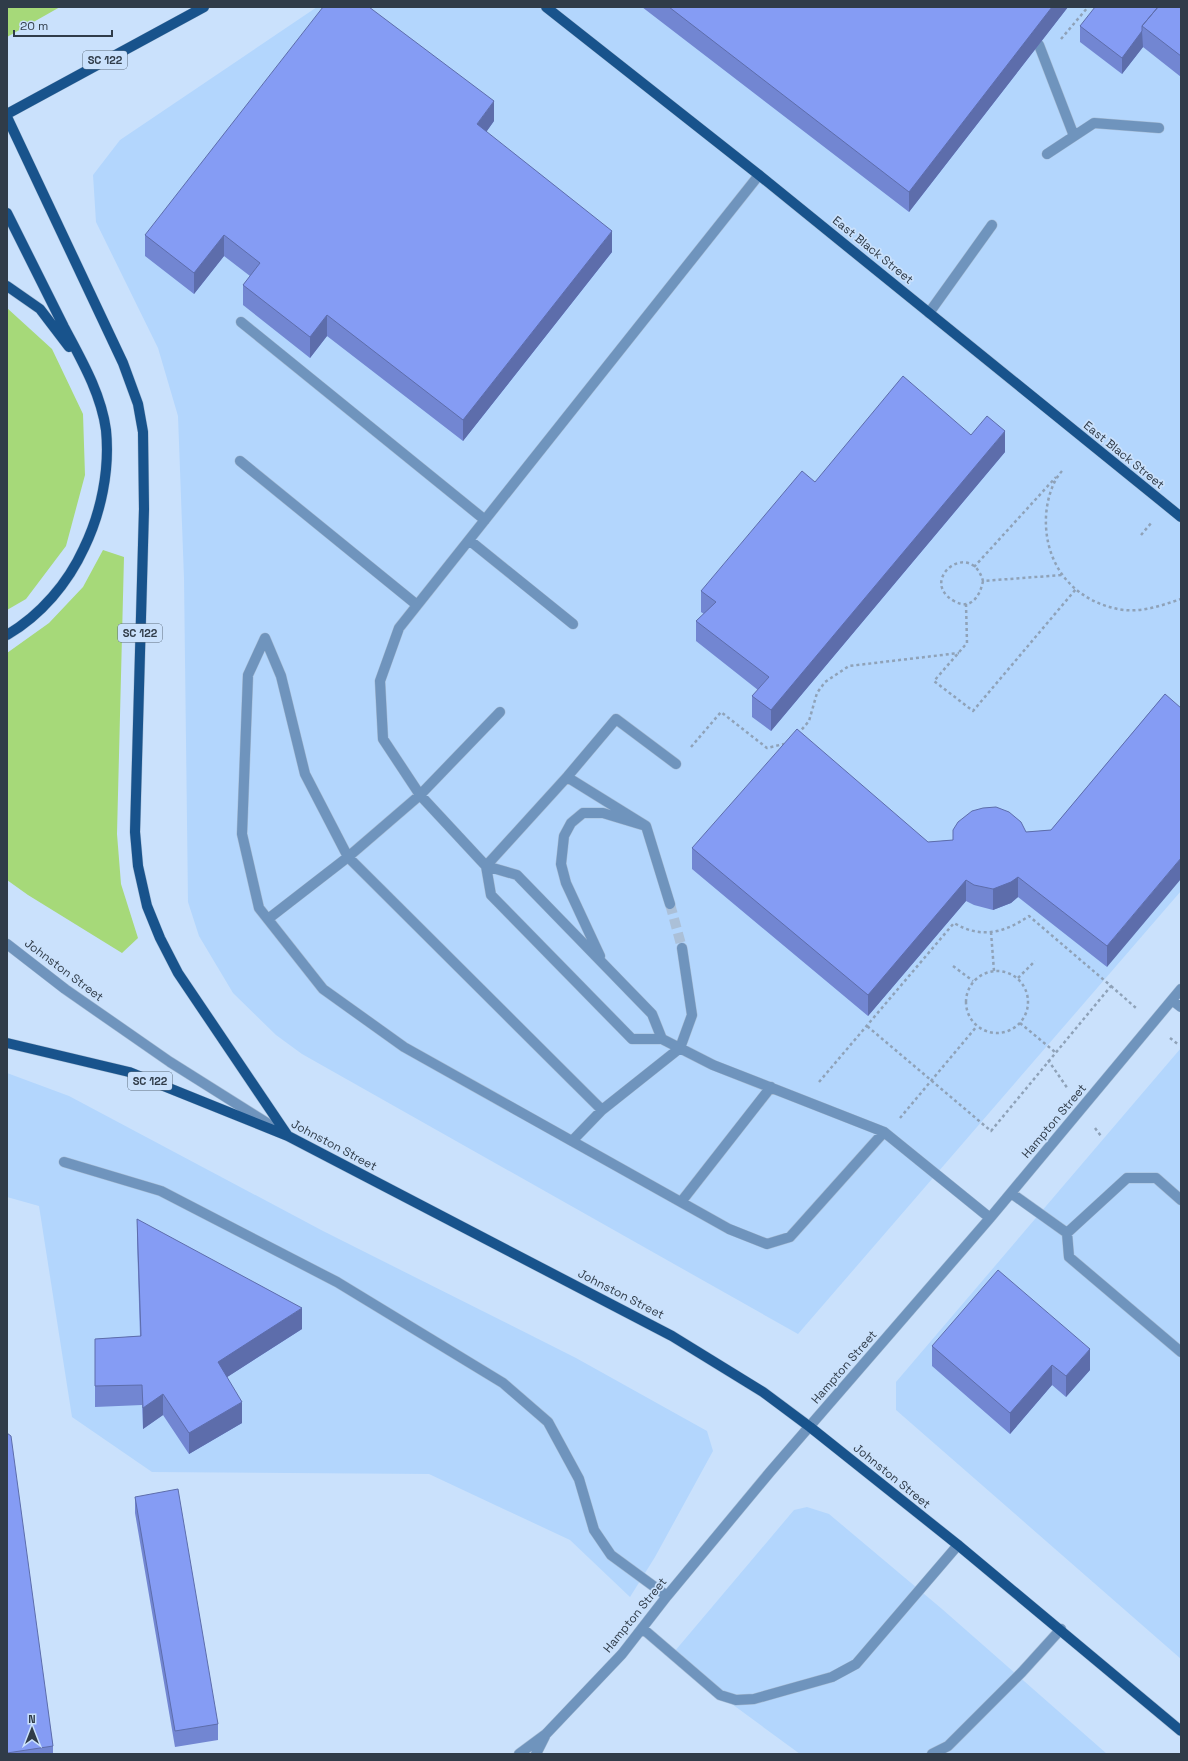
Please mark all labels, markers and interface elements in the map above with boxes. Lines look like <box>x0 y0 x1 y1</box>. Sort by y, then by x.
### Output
scale bar <box>14 12 112 38</box>
text: 20 m <box>20 18 48 34</box>
road number: SC 122 <box>83 51 127 69</box>
street label: East Black Street <box>829 213 917 287</box>
street label: East Black Street <box>1080 418 1168 492</box>
road number: SC 122 <box>118 624 162 642</box>
street label: Johnston Street <box>21 935 107 1005</box>
road number: SC 122 <box>128 1072 172 1090</box>
street label: Hampton Street <box>1018 1080 1090 1162</box>
street label: Johnston Street <box>288 1116 380 1174</box>
street label: Johnston Street <box>575 1265 667 1323</box>
street label: Hampton Street <box>808 1327 880 1407</box>
street label: Johnston Street <box>850 1440 934 1512</box>
street label: Hampton Street <box>600 1574 670 1656</box>
north arrow <box>12 1709 52 1749</box>
text: N <box>28 1712 36 1726</box>

